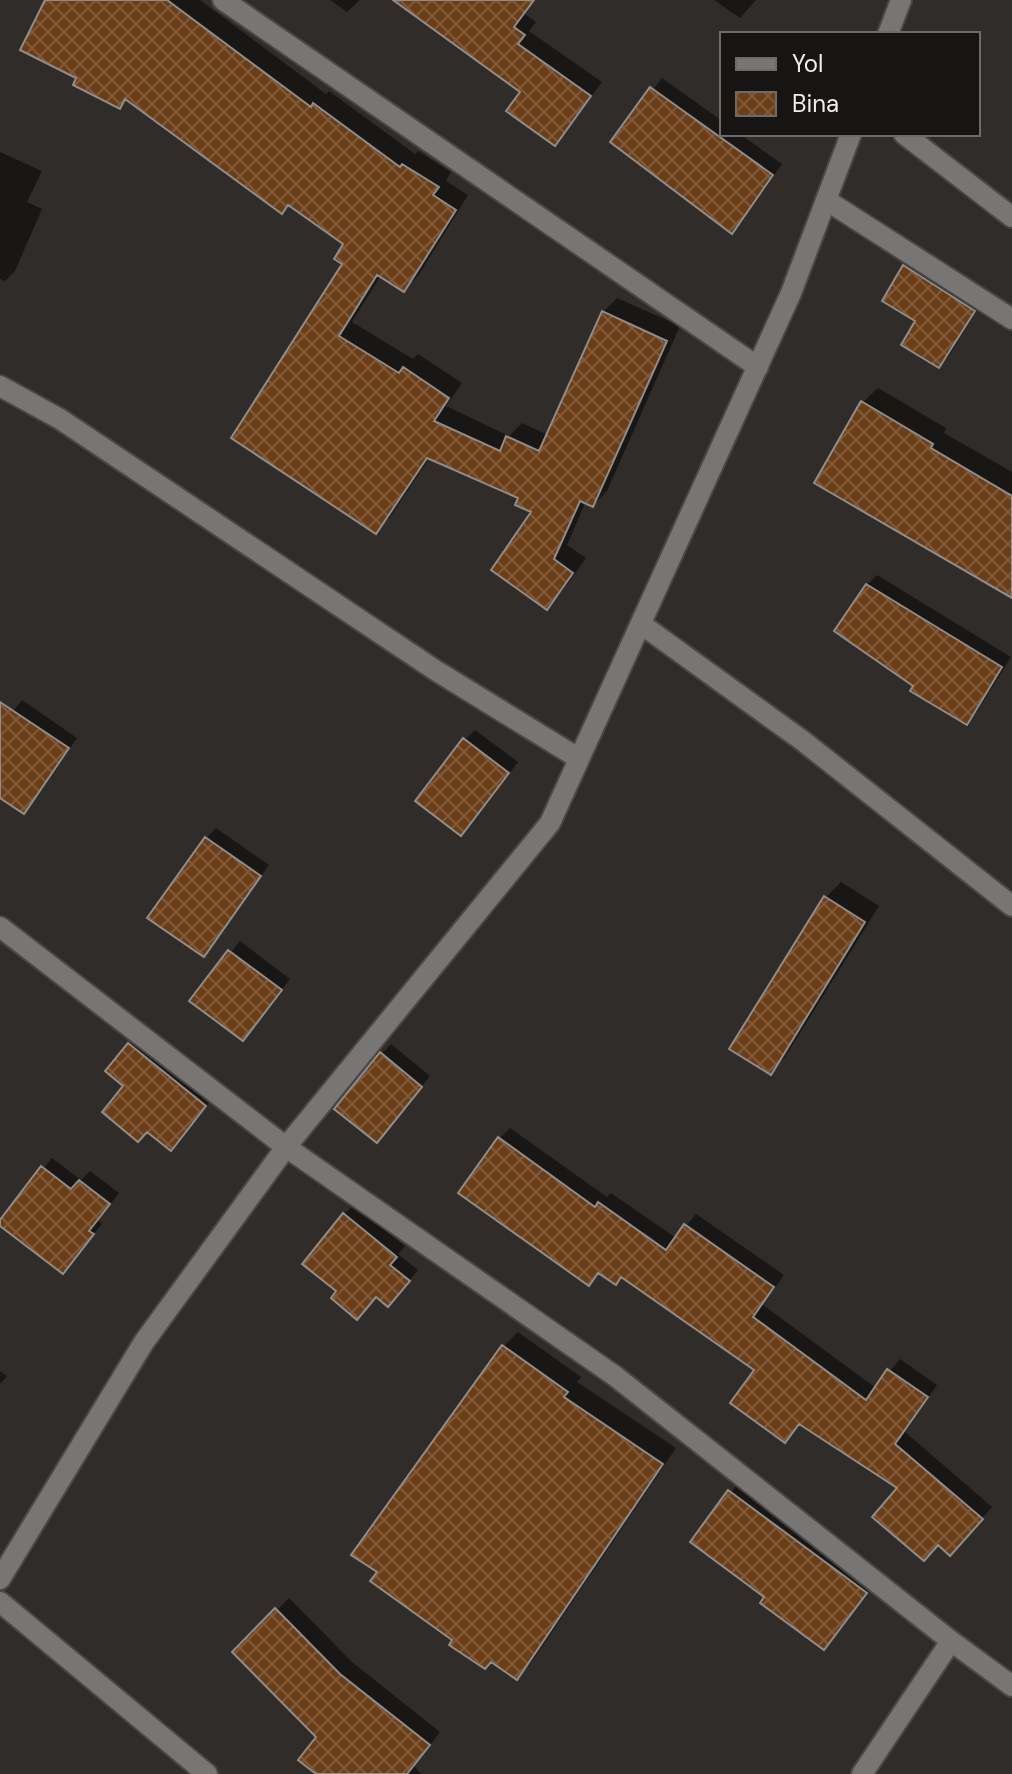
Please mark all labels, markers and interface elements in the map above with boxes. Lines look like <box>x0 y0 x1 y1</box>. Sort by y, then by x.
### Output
legend <box>720 32 980 136</box>
text: Yol <box>792 48 823 79</box>
text: Bina <box>792 88 839 119</box>

